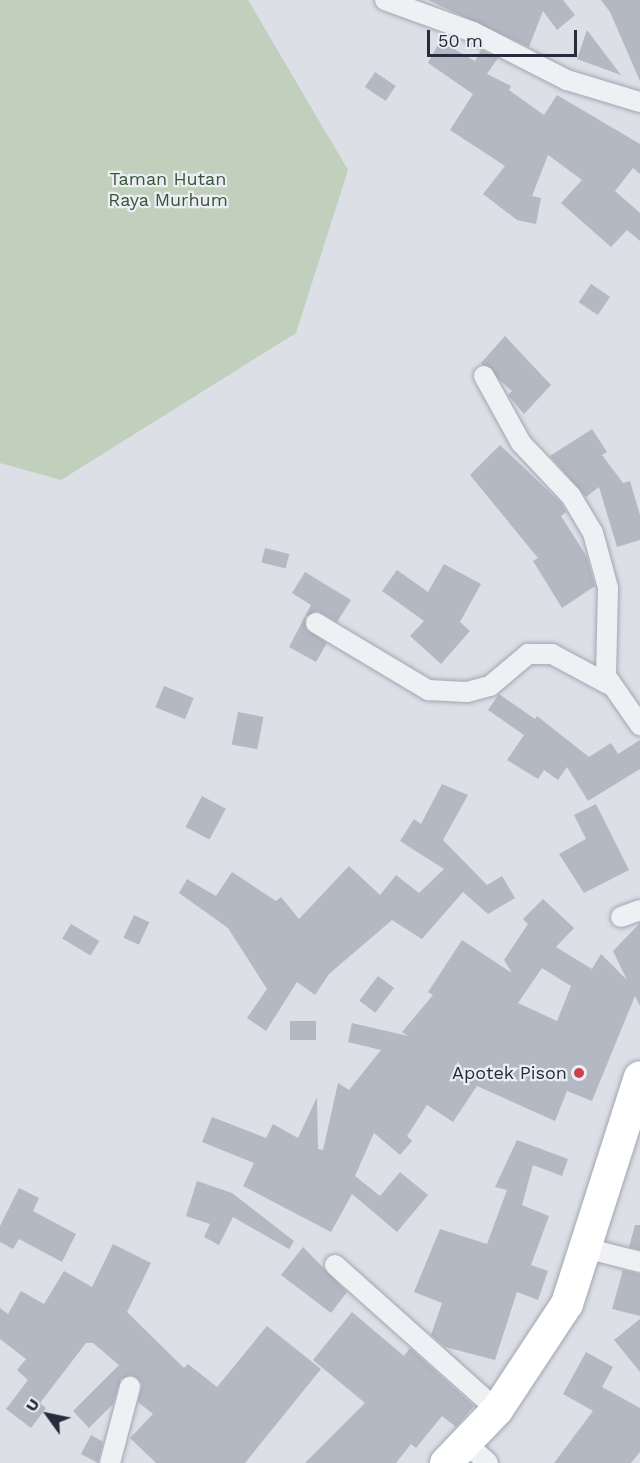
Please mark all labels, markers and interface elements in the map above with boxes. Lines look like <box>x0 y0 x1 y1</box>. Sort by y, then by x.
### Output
scale bar <box>430 18 580 56</box>
text: 50 m <box>438 30 483 51</box>
park label: Taman Hutan Raya Murhum <box>108 169 228 212</box>
place label: Apotek Pison <box>452 1062 567 1084</box>
marker: Apotek Pison <box>572 1066 586 1080</box>
north arrow <box>18 1385 78 1445</box>
text: U <box>21 1395 44 1415</box>

